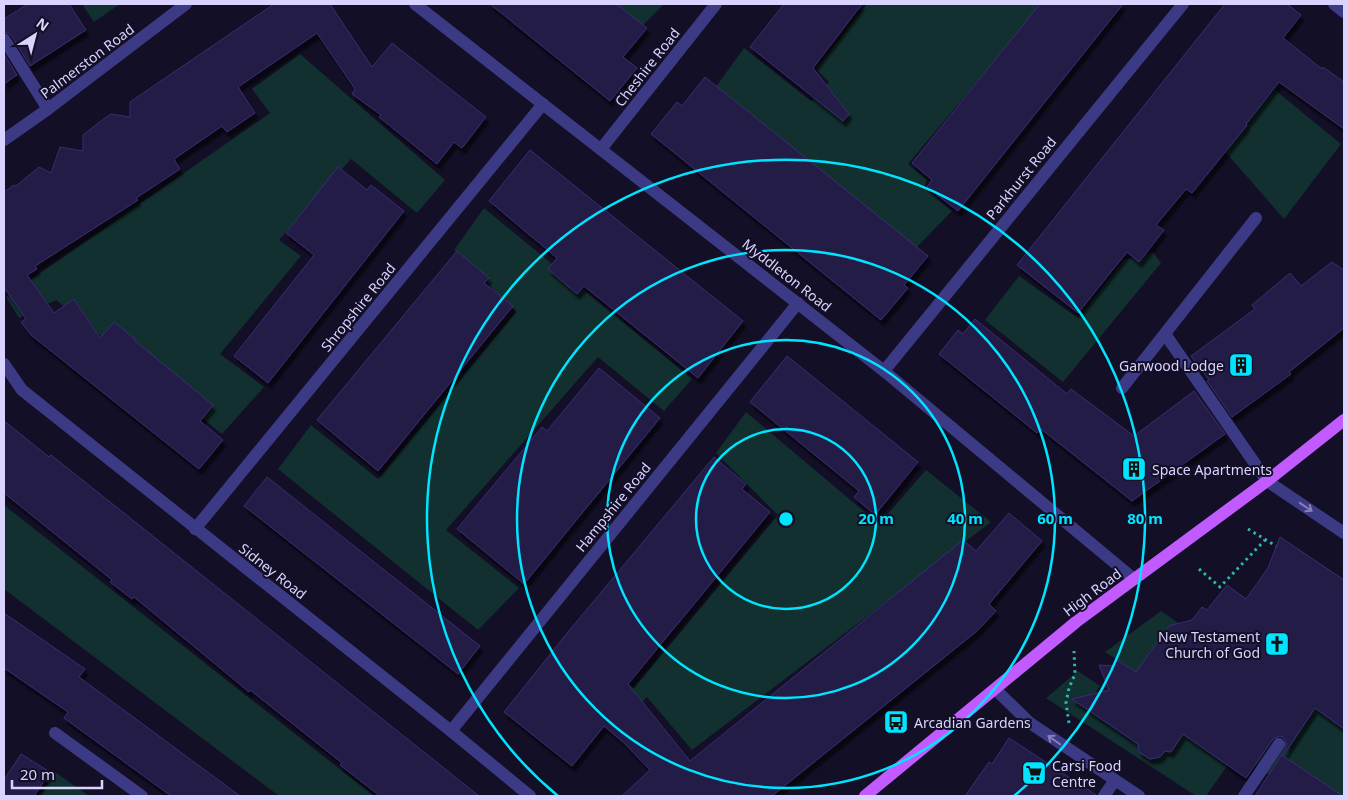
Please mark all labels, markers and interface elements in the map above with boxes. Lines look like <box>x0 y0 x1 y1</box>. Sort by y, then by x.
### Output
north arrow <box>10 10 60 60</box>
text: N <box>33 13 53 35</box>
street label: Palmerston Road <box>36 19 138 103</box>
street label: Cheshire Road <box>610 24 684 110</box>
street label: Parkhurst Road <box>982 132 1060 224</box>
street label: Myddleton Road <box>739 234 835 316</box>
street label: Shropshire Road <box>316 259 400 355</box>
building icon: Garwood Lodge <box>1228 352 1254 378</box>
place label: Garwood Lodge <box>1119 356 1224 375</box>
building icon: Space Apartments <box>1121 456 1147 482</box>
street label: Hampshire Road <box>571 458 655 556</box>
place label: Space Apartments <box>1152 460 1272 479</box>
one-way arrow <box>1299 502 1313 512</box>
text: 20 m <box>858 508 894 528</box>
text: 40 m <box>947 508 983 528</box>
text: 60 m <box>1037 508 1073 528</box>
text: 80 m <box>1127 508 1163 528</box>
centre of rings <box>777 510 795 528</box>
street label: Sidney Road <box>235 539 311 603</box>
street label: High Road <box>1059 564 1125 620</box>
place label: New Testament Church of God <box>1158 627 1260 662</box>
church icon: New Testament Church of God <box>1264 631 1290 657</box>
bus stop icon: Arcadian Gardens <box>883 709 909 735</box>
place label: Arcadian Gardens <box>914 713 1031 732</box>
one-way arrow <box>1047 735 1061 745</box>
place label: Carsi Food Centre <box>1052 756 1121 791</box>
scale bar <box>12 758 102 790</box>
supermarket icon: Carsi Food Centre <box>1021 760 1047 786</box>
text: 20 m <box>20 764 55 784</box>

